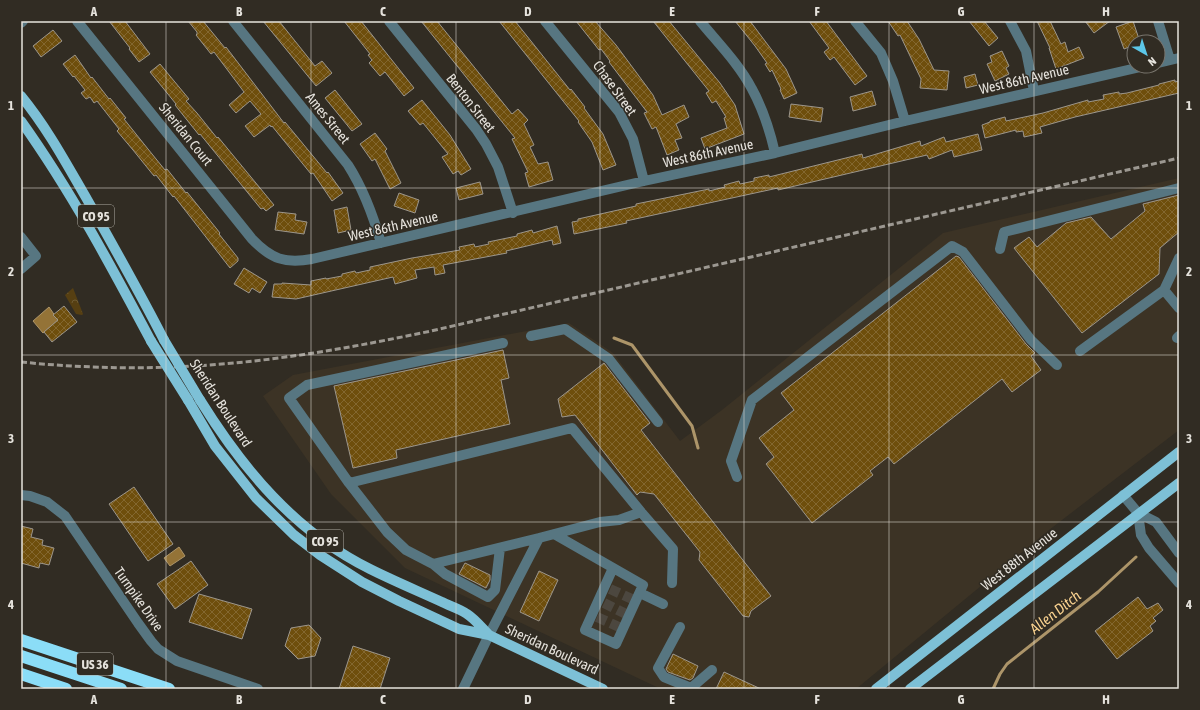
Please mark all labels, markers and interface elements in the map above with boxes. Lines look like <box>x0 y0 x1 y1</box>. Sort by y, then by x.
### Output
text: A <box>90 4 98 19</box>
text: B <box>236 4 243 19</box>
text: C <box>380 4 386 19</box>
text: D <box>524 4 532 19</box>
text: E <box>669 4 675 19</box>
text: F <box>814 4 820 19</box>
text: G <box>958 4 965 19</box>
text: H <box>1102 4 1110 19</box>
north arrow <box>1126 34 1166 74</box>
text: N <box>1146 55 1159 68</box>
street label: Chase Street <box>590 58 640 118</box>
street label: West 86th Avenue <box>978 61 1070 97</box>
street label: Benton Street <box>443 71 499 135</box>
street label: Ames Street <box>303 89 353 147</box>
text: 1 <box>8 98 14 113</box>
text: 1 <box>1186 98 1192 113</box>
street label: Sheridan Court <box>156 99 216 169</box>
street label: West 86th Avenue <box>662 136 754 170</box>
road number: CO 95 <box>78 205 114 227</box>
street label: West 86th Avenue <box>347 208 439 244</box>
text: 2 <box>8 264 14 279</box>
text: 2 <box>1186 264 1192 279</box>
street label: Sheridan Boulevard <box>187 356 255 450</box>
text: 3 <box>8 431 14 446</box>
text: 3 <box>1186 431 1192 446</box>
street label: West 88th Avenue <box>978 524 1060 594</box>
road number: CO 95 <box>307 530 343 552</box>
street label: Turnpike Drive <box>111 564 167 634</box>
water label: Allen Ditch <box>1025 587 1084 638</box>
text: 4 <box>7 597 14 612</box>
text: 4 <box>1185 597 1192 612</box>
street label: Sheridan Boulevard <box>503 620 601 678</box>
road number: US 36 <box>77 653 113 675</box>
text: A <box>90 692 98 707</box>
text: B <box>236 692 243 707</box>
text: C <box>380 692 386 707</box>
text: D <box>524 692 532 707</box>
text: E <box>669 692 675 707</box>
text: F <box>814 692 820 707</box>
text: G <box>958 692 965 707</box>
text: H <box>1102 692 1110 707</box>

